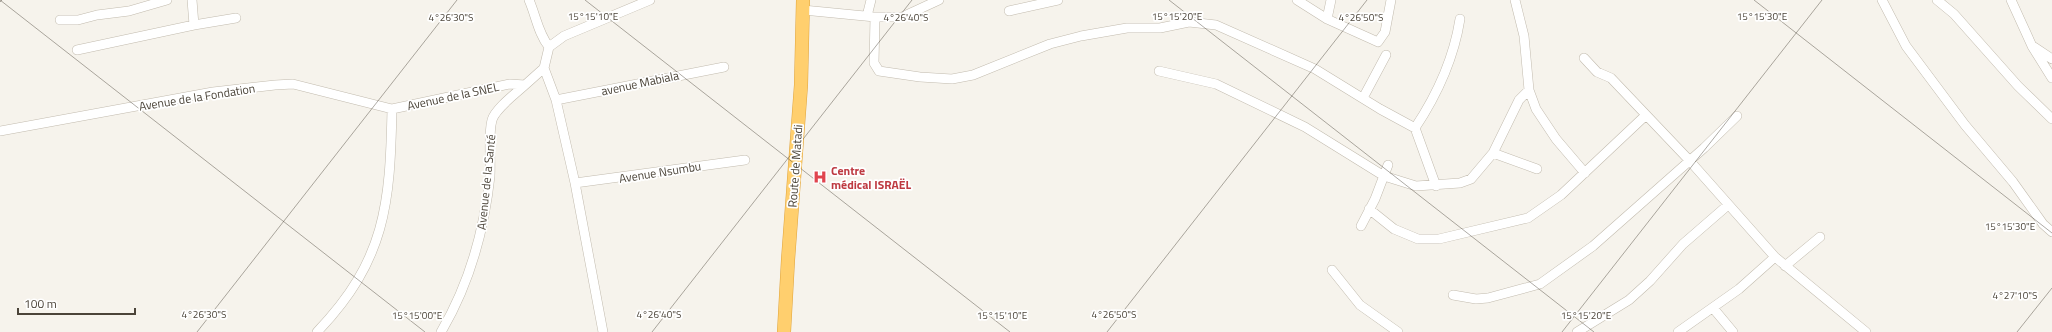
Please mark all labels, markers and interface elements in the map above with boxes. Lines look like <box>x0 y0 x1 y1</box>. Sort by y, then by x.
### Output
text: 15°15'10"E <box>568 9 619 24</box>
text: 15°15'20"E <box>1152 9 1203 24</box>
text: 15°15'30"E <box>1737 9 1788 24</box>
text: 4°26'30"S <box>429 10 473 25</box>
text: 4°26'40"S <box>884 10 928 25</box>
text: 4°26'50"S <box>1339 10 1383 25</box>
street label: avenue Mabiala <box>599 65 681 101</box>
street label: Avenue de la SNEL <box>405 77 501 115</box>
street label: Avenue de la Fondation <box>137 78 257 116</box>
street label: Route de Matadi <box>783 124 807 208</box>
street label: Avenue de la Santé <box>472 133 500 231</box>
street label: Avenue Nsumbu <box>618 156 702 188</box>
place label: Centre médical ISRAËL <box>831 161 911 194</box>
hospital icon: Centre médical ISRAËL <box>812 169 828 185</box>
text: 15°15'30"E <box>1985 219 2036 234</box>
text: 4°27'10"S <box>1993 288 2037 303</box>
scale bar <box>18 290 135 316</box>
text: 100 m <box>24 294 57 313</box>
text: 4°26'30"S <box>182 307 226 322</box>
text: 4°26'40"S <box>637 307 681 322</box>
text: 4°26'50"S <box>1092 307 1136 322</box>
text: 15°15'00"E <box>392 308 443 323</box>
text: 15°15'10"E <box>977 308 1028 323</box>
text: 15°15'20"E <box>1561 308 1612 323</box>

